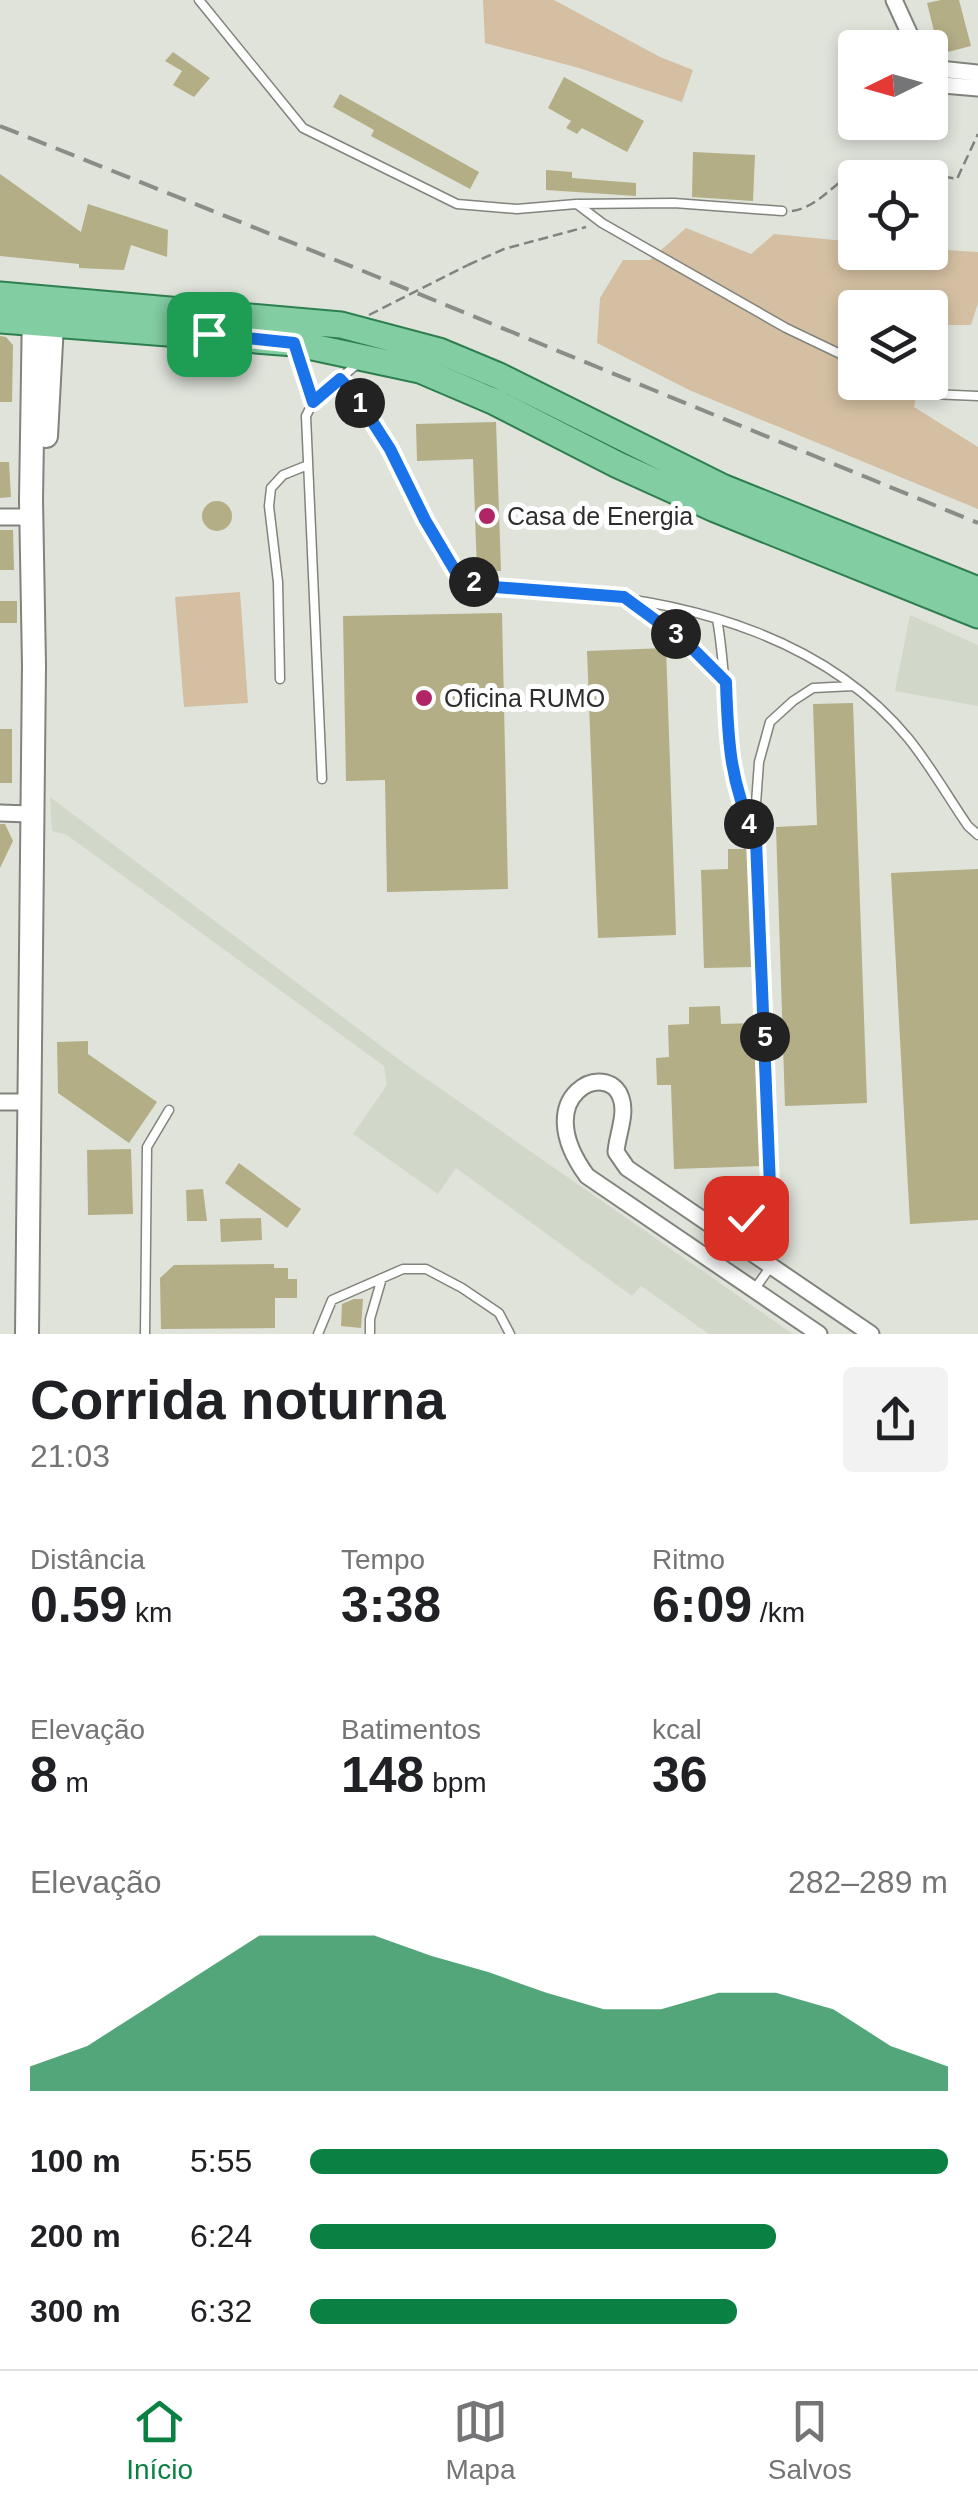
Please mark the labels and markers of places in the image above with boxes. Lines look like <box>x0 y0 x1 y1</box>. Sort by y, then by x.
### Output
pin <box>167 292 252 377</box>
pin: 1 <box>335 378 385 428</box>
place label: Casa de Energia <box>507 502 693 530</box>
marker: Casa de Energia <box>476 505 498 527</box>
pin: 2 <box>449 557 499 607</box>
pin: 3 <box>651 609 701 659</box>
place label: Oficina RUMO <box>444 684 605 712</box>
marker: Oficina RUMO <box>413 687 435 709</box>
pin: 4 <box>724 799 774 849</box>
pin: 5 <box>740 1012 790 1062</box>
pin <box>704 1176 789 1261</box>

